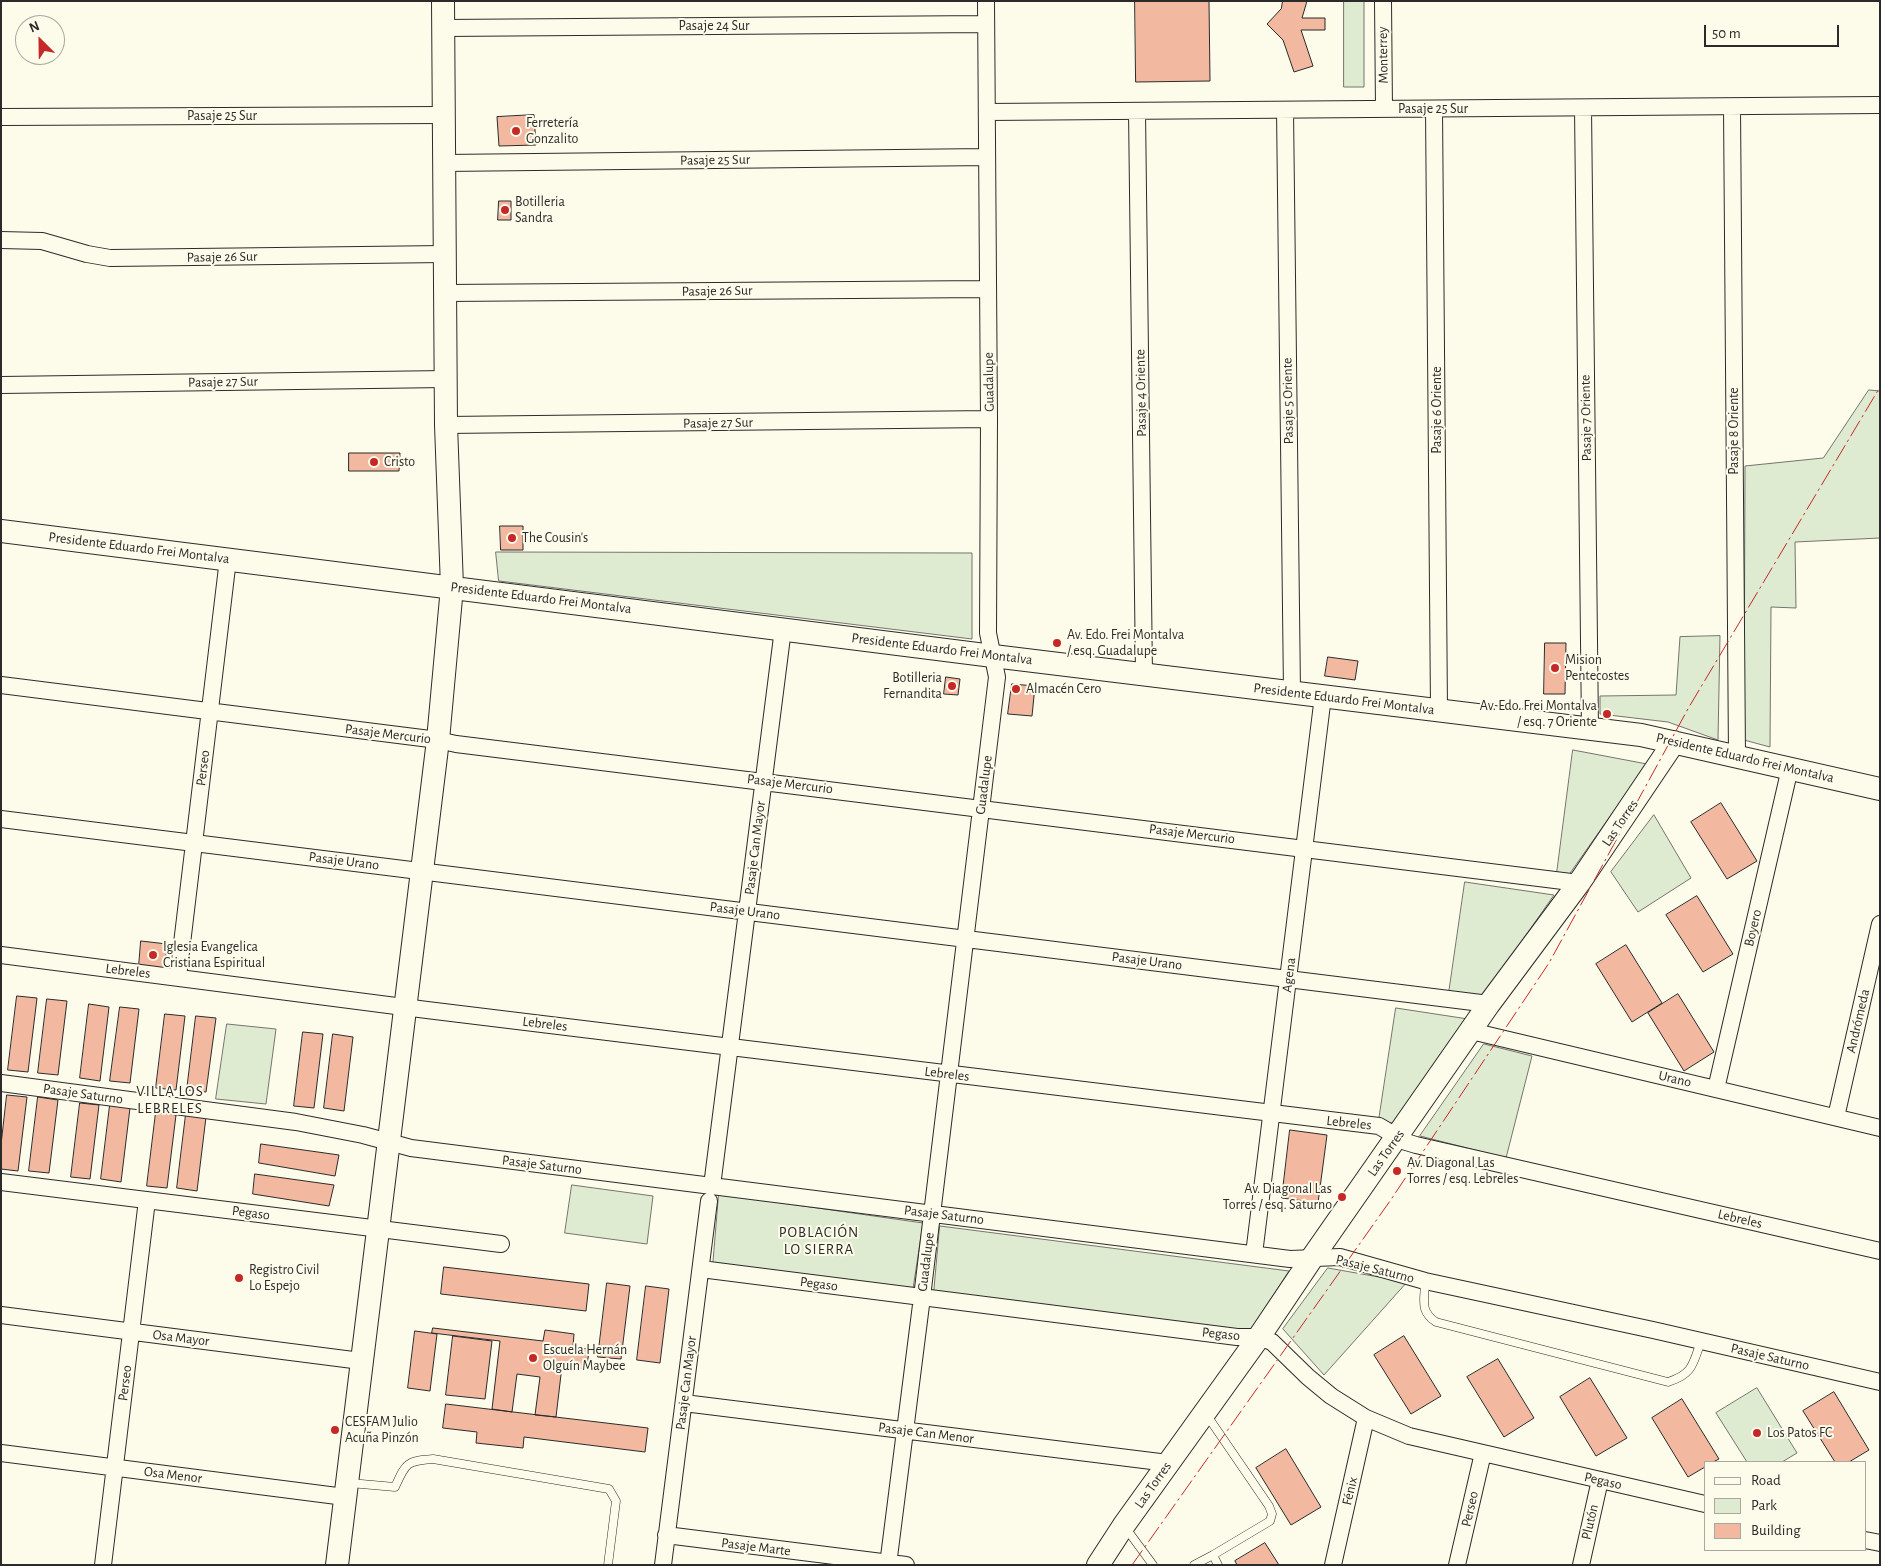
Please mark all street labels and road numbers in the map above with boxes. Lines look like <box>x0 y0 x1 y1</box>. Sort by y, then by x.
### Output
street label: Pasaje 24 Sur <box>678 18 750 34</box>
street label: Monterrey <box>1374 26 1392 84</box>
street label: Pasaje 25 Sur <box>1398 101 1468 117</box>
street label: Pasaje 25 Sur <box>187 108 257 124</box>
street label: Pasaje 25 Sur <box>680 151 750 169</box>
street label: Pasaje 26 Sur <box>186 248 258 266</box>
street label: Pasaje 26 Sur <box>681 282 753 300</box>
street label: Pasaje 4 Oriente <box>1132 349 1150 437</box>
street label: Guadalupe <box>980 352 998 412</box>
street label: Pasaje 5 Oriente <box>1279 357 1297 445</box>
street label: Pasaje 6 Oriente <box>1429 366 1445 454</box>
street label: Pasaje 27 Sur <box>188 373 258 391</box>
street label: Pasaje 7 Oriente <box>1577 374 1595 462</box>
street label: Pasaje 8 Oriente <box>1726 387 1742 475</box>
street label: Pasaje 27 Sur <box>683 414 753 432</box>
street label: Presidente Eduardo Frei Montalva <box>48 529 230 567</box>
street label: Presidente Eduardo Frei Montalva <box>450 579 632 617</box>
street label: Presidente Eduardo Frei Montalva <box>851 630 1033 668</box>
street label: Presidente Eduardo Frei Montalva <box>1253 680 1435 718</box>
street label: Pasaje Mercurio <box>344 720 432 748</box>
street label: Presidente Eduardo Frei Montalva <box>1654 729 1836 787</box>
street label: Perseo <box>192 749 214 787</box>
street label: Guadalupe <box>972 754 996 816</box>
street label: Pasaje Mercurio <box>746 770 834 798</box>
street label: Las Torres <box>1598 796 1642 850</box>
street label: Pasaje Can Mayor <box>741 800 769 896</box>
street label: Pasaje Mercurio <box>1148 820 1236 848</box>
street label: Pasaje Urano <box>308 848 380 874</box>
street label: Pasaje Urano <box>709 898 781 924</box>
street label: Boyero <box>1741 908 1765 948</box>
street label: Pasaje Urano <box>1111 948 1183 974</box>
street label: Agena <box>1279 957 1299 993</box>
street label: Lebreles <box>105 960 151 982</box>
street label: Andrómeda <box>1842 987 1874 1055</box>
street label: Lebreles <box>522 1013 568 1035</box>
street label: Lebreles <box>924 1063 970 1085</box>
street label: Urano <box>1657 1067 1693 1091</box>
street label: Pasaje Saturno <box>42 1080 124 1108</box>
street label: Lebreles <box>1326 1112 1372 1134</box>
street label: Las Torres <box>1364 1126 1408 1180</box>
street label: Pasaje Saturno <box>501 1152 583 1178</box>
street label: Pegaso <box>231 1202 271 1224</box>
street label: Pasaje Saturno <box>903 1202 985 1228</box>
street label: Lebreles <box>1716 1206 1764 1232</box>
street label: Guadalupe <box>914 1231 938 1293</box>
street label: Pasaje Saturno <box>1334 1251 1416 1287</box>
street label: Pegaso <box>799 1273 839 1295</box>
street label: Pegaso <box>1201 1324 1241 1344</box>
street label: Osa Mayor <box>152 1326 210 1350</box>
street label: Pasaje Can Mayor <box>672 1335 700 1431</box>
street label: Pasaje Saturno <box>1729 1340 1811 1374</box>
street label: Perseo <box>114 1364 136 1402</box>
street label: Pasaje Can Menor <box>877 1419 975 1447</box>
street label: Las Torres <box>1131 1458 1175 1512</box>
street label: Osa Menor <box>143 1463 203 1487</box>
street label: Pegaso <box>1583 1469 1623 1493</box>
street label: Fénix <box>1339 1475 1361 1507</box>
street label: Perseo <box>1458 1489 1482 1529</box>
street label: Plutón <box>1578 1503 1602 1541</box>
street label: Pasaje Marte <box>720 1534 792 1560</box>

